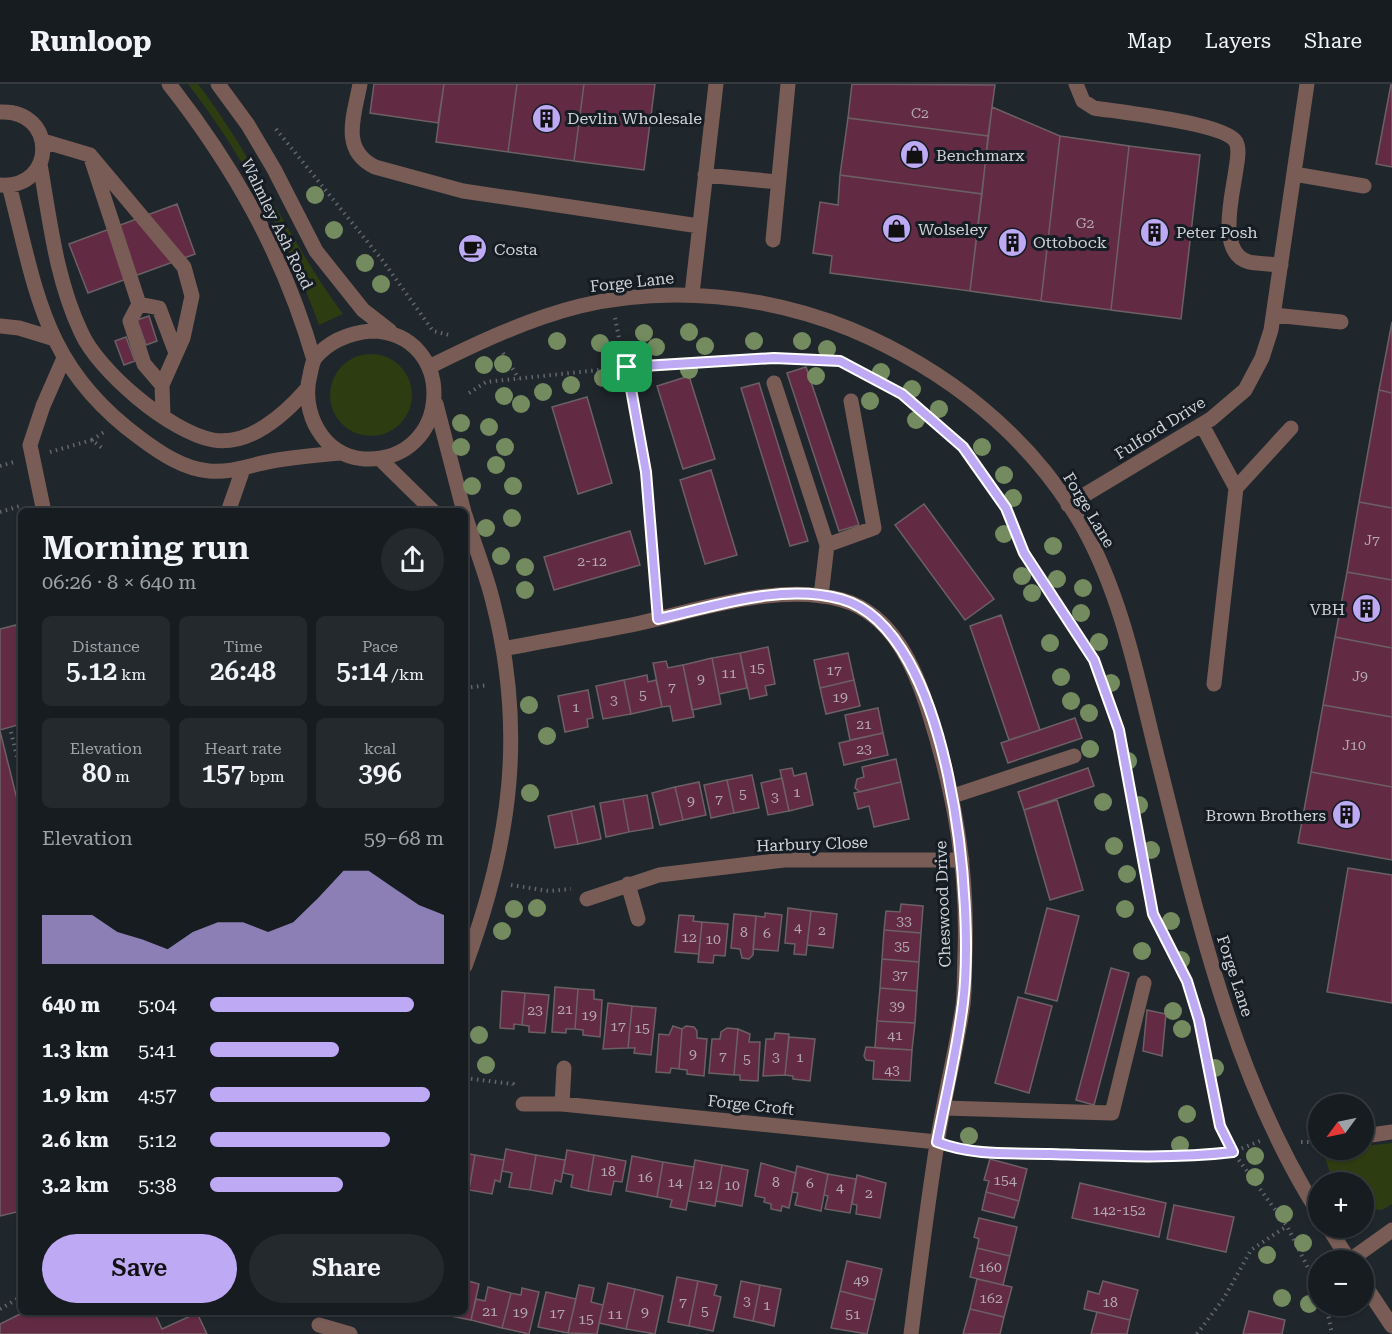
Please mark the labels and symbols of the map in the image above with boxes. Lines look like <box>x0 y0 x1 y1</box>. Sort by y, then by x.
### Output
building icon: Devlin Wholesale <box>530 102 562 134</box>
house number: C2 <box>911 105 929 121</box>
place label: Devlin Wholesale <box>567 109 702 128</box>
shop icon: Benchmarx <box>899 139 931 171</box>
place label: Benchmarx <box>936 146 1025 165</box>
street label: Walmley Ash Road <box>237 155 317 293</box>
shop icon: Wolseley <box>881 213 913 245</box>
house number: G2 <box>1076 215 1094 231</box>
building icon: Peter Posh <box>1139 216 1171 248</box>
place label: Wolseley <box>918 220 988 239</box>
place label: Peter Posh <box>1176 223 1258 242</box>
building icon: Ottobock <box>996 226 1028 258</box>
cafe icon: Costa <box>457 233 489 265</box>
place label: Ottobock <box>1033 233 1107 252</box>
place label: Costa <box>494 240 538 259</box>
street label: Forge Lane <box>589 268 675 296</box>
pin <box>601 341 652 392</box>
street label: Fulford Drive <box>1111 393 1209 463</box>
street label: Forge Lane <box>1059 469 1119 551</box>
house number: J7 <box>1364 532 1380 548</box>
house number: 2-12 <box>577 553 607 569</box>
building icon: VBH <box>1350 593 1382 625</box>
place label: VBH <box>1310 600 1345 619</box>
house number: 15 <box>749 660 765 676</box>
house number: 17 <box>826 662 842 678</box>
house number: 11 <box>721 665 737 681</box>
house number: J9 <box>1352 668 1368 684</box>
house number: 9 <box>697 671 705 687</box>
house number: 7 <box>668 679 676 695</box>
house number: 5 <box>639 687 647 703</box>
house number: 19 <box>832 689 848 705</box>
house number: 3 <box>610 692 618 708</box>
house number: 1 <box>572 699 580 715</box>
house number: 21 <box>856 716 872 732</box>
house number: J10 <box>1342 737 1366 753</box>
house number: 23 <box>856 741 872 757</box>
house number: 1 <box>793 784 801 800</box>
house number: 5 <box>739 786 747 802</box>
house number: 3 <box>771 789 779 805</box>
house number: 7 <box>715 791 723 807</box>
house number: 9 <box>687 793 695 809</box>
building icon: Brown Brothers <box>1331 799 1363 831</box>
place label: Brown Brothers <box>1206 806 1326 825</box>
street label: Harbury Close <box>756 833 868 855</box>
street label: Cheswood Drive <box>931 840 955 968</box>
house number: 33 <box>896 913 912 929</box>
house number: 4 <box>794 919 802 935</box>
house number: 2 <box>818 922 826 938</box>
house number: 8 <box>740 924 748 940</box>
house number: 6 <box>763 925 771 941</box>
house number: 12 <box>681 929 697 945</box>
house number: 10 <box>705 931 721 947</box>
street label: Forge Lane <box>1213 933 1257 1019</box>
house number: 35 <box>894 938 910 954</box>
house number: 37 <box>892 967 908 983</box>
house number: 39 <box>889 998 905 1014</box>
house number: 21 <box>557 1001 573 1017</box>
house number: 23 <box>527 1002 543 1018</box>
house number: 19 <box>581 1007 597 1023</box>
house number: 17 <box>610 1018 626 1034</box>
house number: 15 <box>634 1020 650 1036</box>
house number: 41 <box>887 1027 903 1043</box>
house number: 9 <box>689 1046 697 1062</box>
house number: 7 <box>719 1048 727 1064</box>
house number: 3 <box>772 1049 780 1065</box>
house number: 1 <box>796 1049 804 1065</box>
house number: 5 <box>743 1051 751 1067</box>
house number: 43 <box>884 1062 900 1078</box>
street label: Forge Croft <box>707 1091 795 1119</box>
north arrow <box>1308 1094 1374 1160</box>
house number: 18 <box>600 1163 616 1179</box>
house number: 16 <box>637 1169 653 1185</box>
house number: 154 <box>993 1172 1017 1188</box>
house number: 14 <box>667 1174 683 1190</box>
house number: 8 <box>772 1174 780 1190</box>
house number: 6 <box>806 1175 814 1191</box>
house number: 12 <box>697 1176 713 1192</box>
house number: 10 <box>724 1177 740 1193</box>
house number: 4 <box>836 1179 844 1195</box>
house number: 2 <box>865 1185 873 1201</box>
house number: 142-152 <box>1092 1202 1146 1218</box>
house number: 160 <box>978 1259 1002 1275</box>
house number: 49 <box>853 1272 869 1288</box>
house number: 162 <box>979 1290 1003 1306</box>
house number: 3 <box>743 1293 751 1309</box>
house number: 7 <box>679 1294 687 1310</box>
house number: 18 <box>1102 1294 1118 1310</box>
house number: 1 <box>763 1297 771 1313</box>
house number: 21 <box>482 1303 498 1319</box>
house number: 5 <box>701 1303 709 1319</box>
house number: 19 <box>512 1304 528 1320</box>
house number: 9 <box>641 1304 649 1320</box>
house number: 17 <box>549 1305 565 1321</box>
house number: 11 <box>607 1306 623 1322</box>
house number: 51 <box>845 1306 861 1322</box>
house number: 15 <box>578 1311 594 1327</box>

